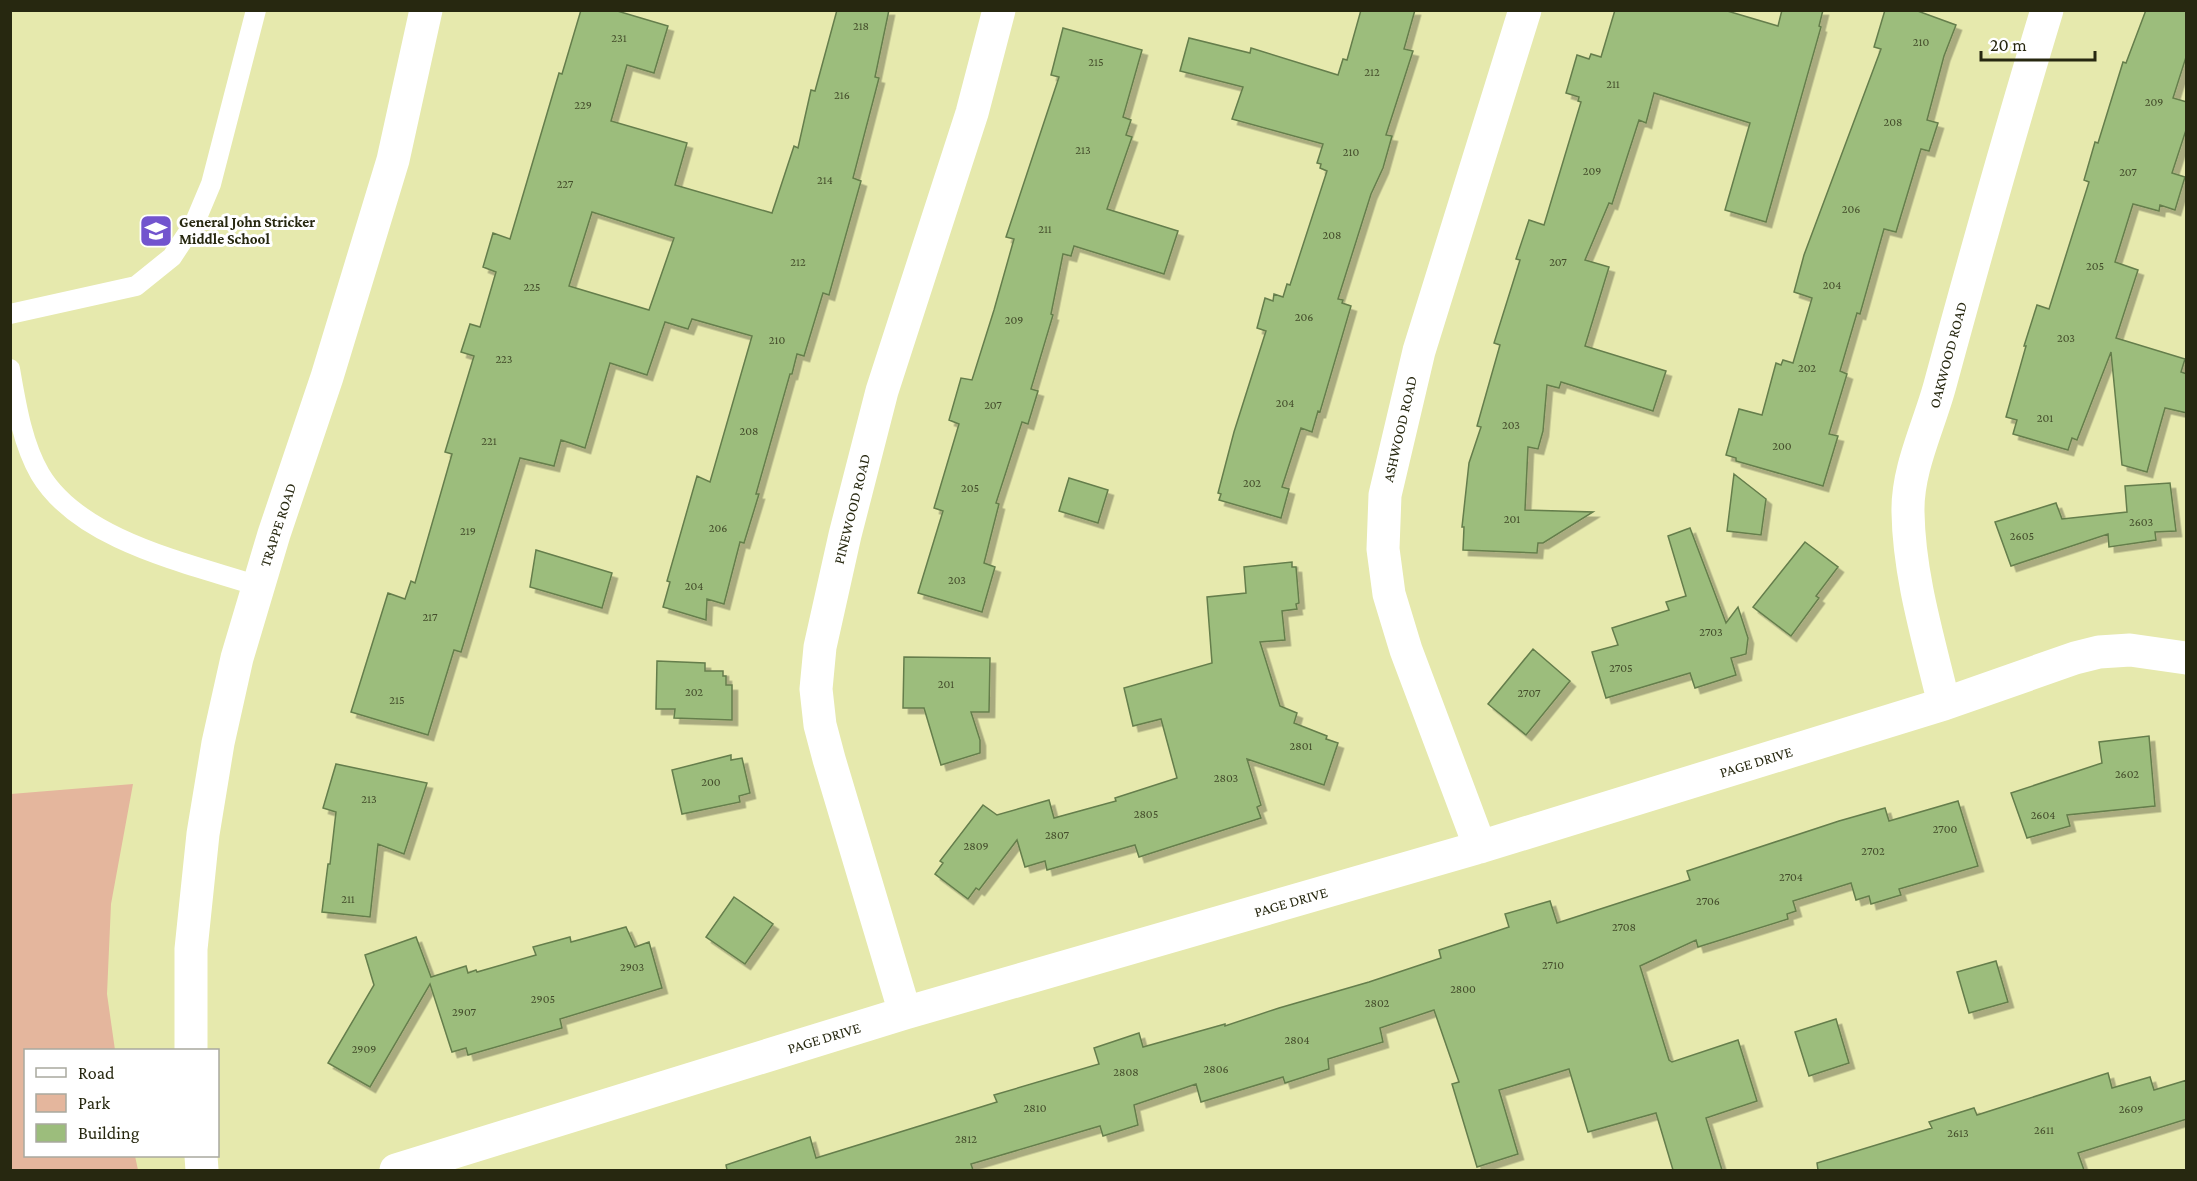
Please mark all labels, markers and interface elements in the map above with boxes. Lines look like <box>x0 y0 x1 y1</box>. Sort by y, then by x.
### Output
house number: 218 <box>853 19 869 33</box>
scale bar <box>1981 24 2095 62</box>
house number: 231 <box>611 31 627 45</box>
house number: 210 <box>1913 35 1929 49</box>
text: 20 m <box>1990 35 2027 55</box>
house number: 215 <box>1088 55 1104 69</box>
house number: 212 <box>1364 65 1380 79</box>
house number: 211 <box>1606 77 1620 91</box>
house number: 216 <box>834 88 850 102</box>
house number: 209 <box>2145 95 2163 109</box>
house number: 229 <box>574 98 592 112</box>
house number: 208 <box>1884 115 1902 129</box>
house number: 213 <box>1075 143 1091 157</box>
house number: 210 <box>1343 145 1359 159</box>
house number: 209 <box>1583 164 1601 178</box>
house number: 207 <box>2119 165 2137 179</box>
house number: 214 <box>817 173 833 187</box>
house number: 227 <box>557 177 574 191</box>
house number: 206 <box>1842 202 1860 216</box>
school or university icon: General John Stricker Middle School <box>138 213 174 249</box>
place label: General John Stricker Middle School <box>179 214 315 247</box>
house number: 211 <box>1038 222 1052 236</box>
house number: 208 <box>1323 228 1341 242</box>
house number: 212 <box>790 255 806 269</box>
house number: 207 <box>1549 255 1567 269</box>
house number: 205 <box>2086 259 2104 273</box>
house number: 204 <box>1823 278 1841 292</box>
house number: 225 <box>523 280 541 294</box>
street label: OAKWOOD ROAD <box>1926 300 1970 410</box>
house number: 206 <box>1295 310 1313 324</box>
house number: 209 <box>1005 313 1023 327</box>
house number: 203 <box>2057 331 2075 345</box>
house number: 210 <box>769 333 785 347</box>
house number: 223 <box>495 352 513 366</box>
house number: 202 <box>1798 361 1816 375</box>
street label: ASHWOOD ROAD <box>1380 374 1420 484</box>
house number: 204 <box>1276 396 1294 410</box>
house number: 207 <box>984 398 1002 412</box>
house number: 201 <box>2037 411 2053 425</box>
house number: 203 <box>1502 418 1520 432</box>
house number: 208 <box>740 424 758 438</box>
house number: 221 <box>481 434 497 448</box>
house number: 200 <box>1772 439 1792 453</box>
street label: PINEWOOD ROAD <box>831 452 873 566</box>
house number: 202 <box>1243 476 1261 490</box>
street label: TRAPPE ROAD <box>257 481 299 569</box>
house number: 205 <box>961 481 979 495</box>
house number: 201 <box>1504 512 1520 526</box>
house number: 2603 <box>2129 515 2153 529</box>
house number: 206 <box>709 521 727 535</box>
house number: 219 <box>460 524 476 538</box>
house number: 2605 <box>2010 529 2034 543</box>
house number: 203 <box>948 573 966 587</box>
house number: 204 <box>685 579 703 593</box>
house number: 217 <box>422 610 438 624</box>
house number: 2703 <box>1699 625 1723 639</box>
house number: 2705 <box>1609 661 1633 675</box>
house number: 201 <box>938 677 954 691</box>
house number: 202 <box>685 685 703 699</box>
house number: 2707 <box>1518 686 1541 700</box>
house number: 215 <box>389 693 405 707</box>
house number: 2801 <box>1290 739 1312 753</box>
street label: PAGE DRIVE <box>1718 743 1794 781</box>
house number: 2602 <box>2115 767 2139 781</box>
house number: 2803 <box>1214 771 1239 785</box>
house number: 200 <box>701 775 721 789</box>
house number: 213 <box>361 792 377 806</box>
house number: 2805 <box>1134 807 1158 821</box>
house number: 2604 <box>2031 808 2055 822</box>
house number: 2700 <box>1933 822 1957 836</box>
house number: 2807 <box>1045 828 1070 842</box>
house number: 2809 <box>963 839 989 853</box>
house number: 2702 <box>1861 844 1885 858</box>
house number: 2704 <box>1779 870 1803 884</box>
street label: PAGE DRIVE <box>1253 884 1329 920</box>
house number: 211 <box>341 892 355 906</box>
house number: 2706 <box>1696 894 1720 908</box>
house number: 2708 <box>1612 920 1636 934</box>
house number: 2710 <box>1542 958 1564 972</box>
house number: 2903 <box>620 960 644 974</box>
house number: 2800 <box>1450 982 1476 996</box>
house number: 2905 <box>531 992 555 1006</box>
house number: 2802 <box>1365 996 1390 1010</box>
house number: 2907 <box>452 1005 476 1019</box>
street label: PAGE DRIVE <box>786 1019 862 1057</box>
house number: 2804 <box>1284 1033 1310 1047</box>
house number: 2909 <box>352 1042 376 1056</box>
legend <box>24 1049 219 1157</box>
house number: 2806 <box>1203 1062 1229 1076</box>
text: Road <box>78 1063 115 1083</box>
house number: 2808 <box>1113 1065 1139 1079</box>
text: Park <box>78 1093 110 1113</box>
house number: 2810 <box>1024 1101 1047 1115</box>
house number: 2609 <box>2119 1102 2143 1116</box>
text: Building <box>78 1123 140 1143</box>
house number: 2611 <box>2034 1123 2054 1137</box>
house number: 2613 <box>1947 1126 1969 1140</box>
house number: 2812 <box>955 1132 977 1146</box>

